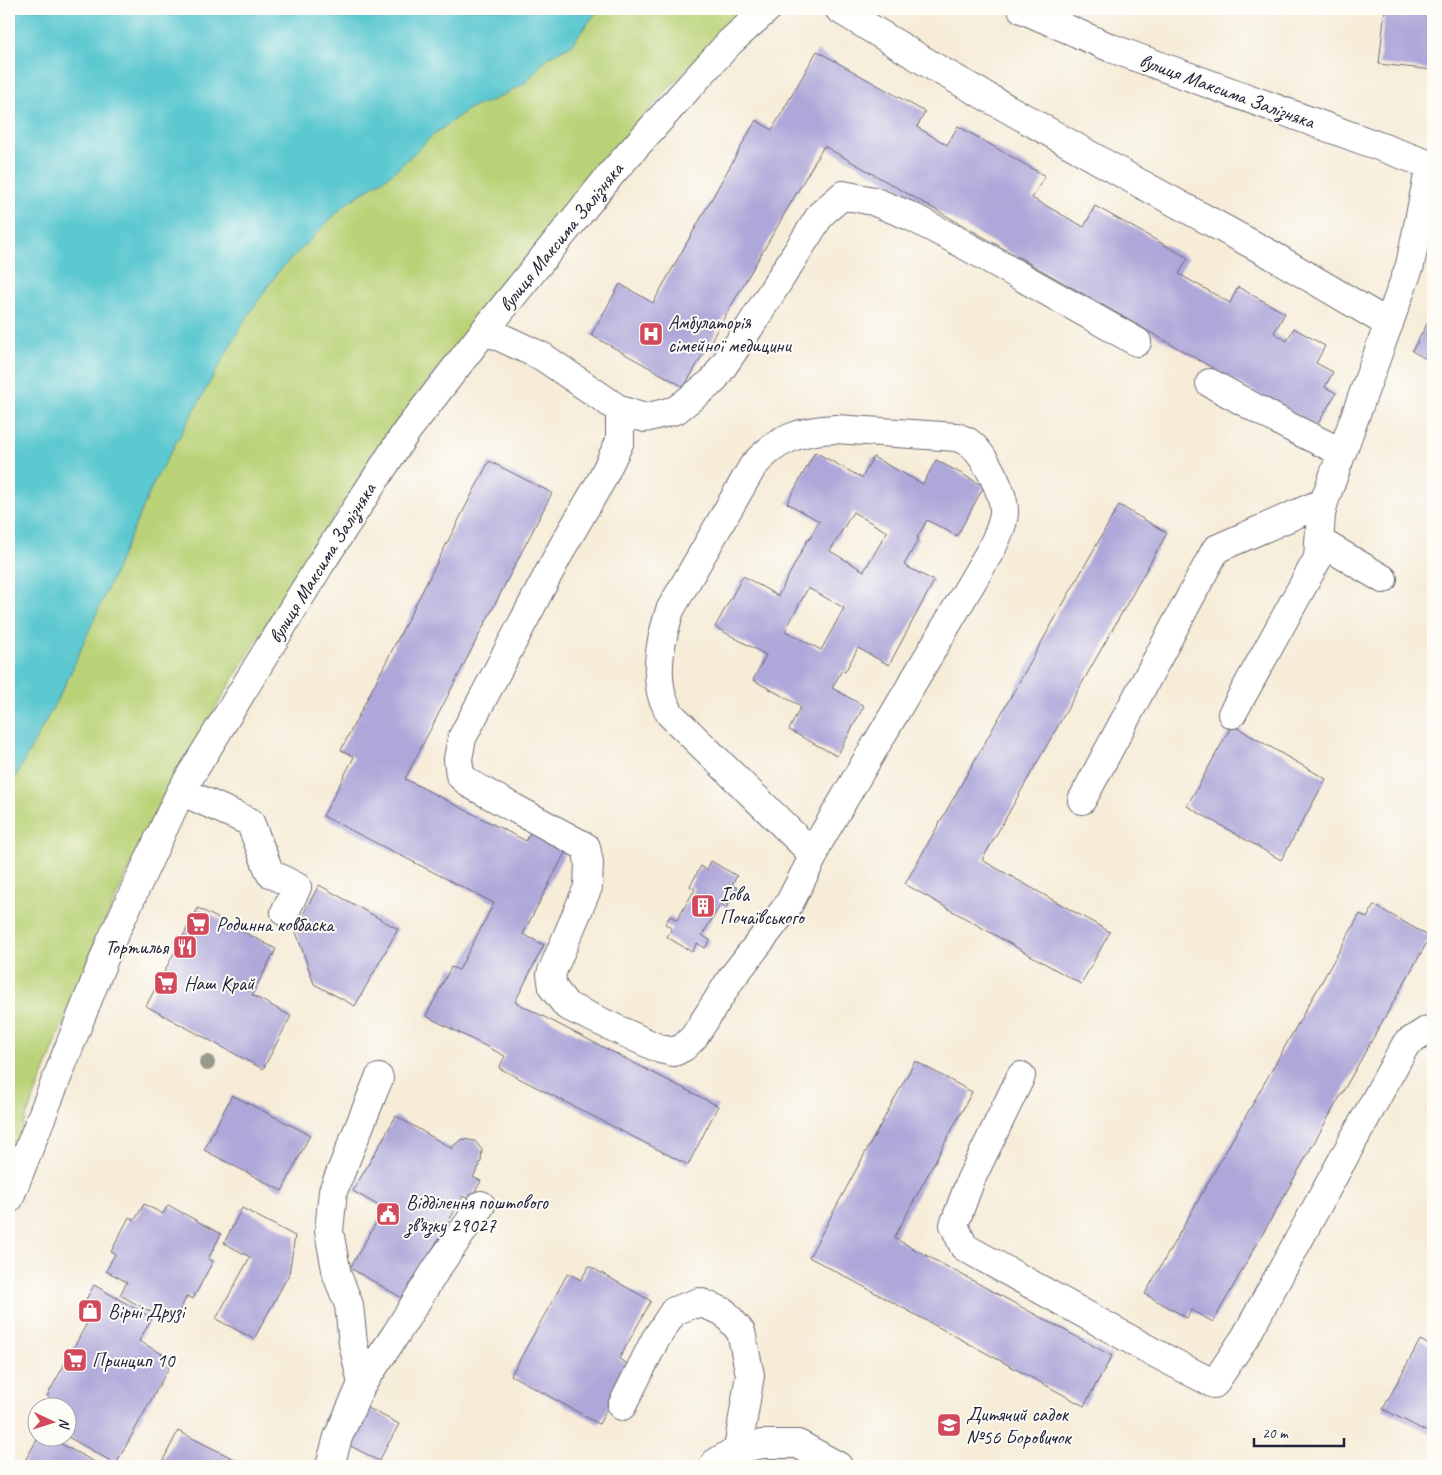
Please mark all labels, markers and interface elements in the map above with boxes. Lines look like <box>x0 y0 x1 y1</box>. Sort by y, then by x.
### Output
street label: вулиця Максима Залізняка <box>1136 48 1320 136</box>
street label: вулиця Максима Залізняка <box>493 156 631 317</box>
place label: Амбулаторія сімейної медицини <box>668 310 793 358</box>
hospital icon: Амбулаторія сімейної медицини <box>638 321 664 347</box>
street label: вулиця Максима Залізняка <box>263 477 383 648</box>
place label: Іова Почаївського <box>720 882 806 930</box>
building icon: Іова Почаївського <box>690 893 716 919</box>
supermarket icon: Родинна ковбаска <box>185 911 211 937</box>
place label: Родинна ковбаска <box>216 912 335 937</box>
restaurant icon: Тортилья <box>172 934 198 960</box>
place label: Тортилья <box>105 935 170 960</box>
supermarket icon: Наш Край <box>153 970 179 996</box>
place label: Наш Край <box>184 971 256 996</box>
place label: Відділення поштового зв’язку 29027 <box>403 1190 549 1239</box>
public building icon: Відділення поштового зв’язку 29027 <box>375 1201 401 1227</box>
shop icon: Вірні Друзі <box>77 1298 103 1324</box>
place label: Вірні Друзі <box>108 1299 187 1324</box>
supermarket icon: Принцип 10 <box>62 1347 88 1373</box>
place label: Принцип 10 <box>92 1348 176 1373</box>
north arrow <box>28 1398 78 1448</box>
place label: Дитячий садок №56 Боровичок <box>966 1402 1072 1450</box>
school or university icon: Дитячий садок №56 Боровичок <box>936 1412 962 1438</box>
scale bar <box>1254 1415 1344 1447</box>
text: N <box>56 1418 73 1430</box>
text: 20 m <box>1262 1424 1289 1443</box>

